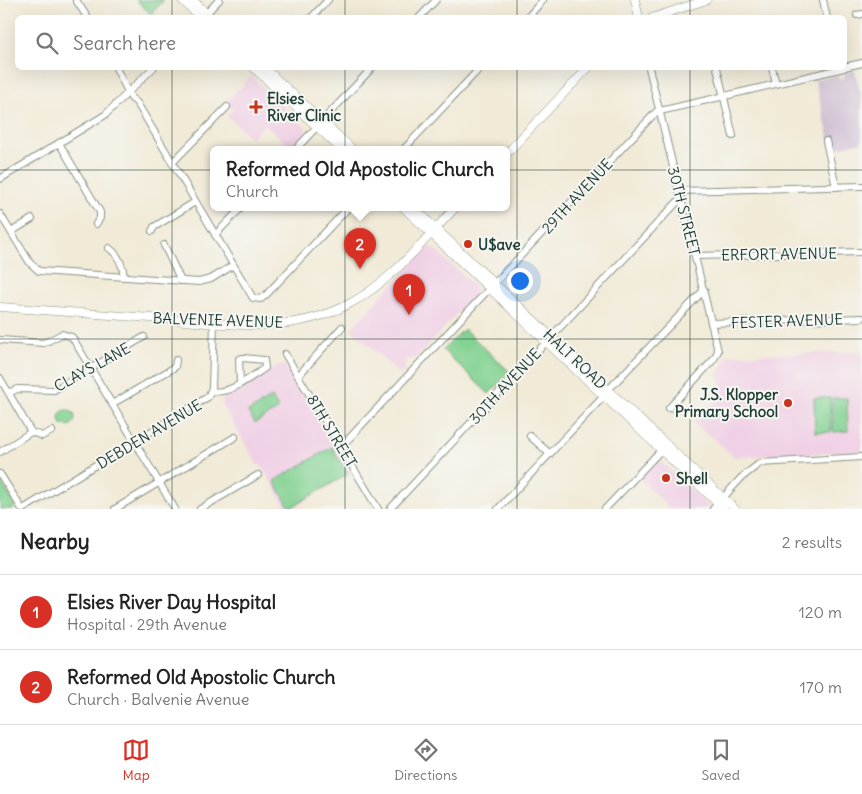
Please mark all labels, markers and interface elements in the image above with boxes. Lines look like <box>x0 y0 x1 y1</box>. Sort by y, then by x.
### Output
search box <box>15 15 847 70</box>
icon: search <box>33 29 61 57</box>
text: Search here <box>73 31 176 55</box>
place label: Elsies River Clinic <box>267 89 342 125</box>
marker: Elsies River Clinic <box>249 100 263 114</box>
popup <box>210 146 510 211</box>
street label: 29TH AVENUE <box>537 154 617 237</box>
text: Reformed Old Apostolic Church <box>226 157 494 181</box>
street label: 30TH STREET <box>664 164 704 258</box>
text: Church <box>226 181 279 201</box>
pin: 2 <box>344 228 376 269</box>
place label: U$ave <box>478 235 520 254</box>
marker: U$ave <box>462 238 474 250</box>
street label: ERFORT AVENUE <box>721 243 837 265</box>
your location <box>507 268 533 294</box>
pin: 1 <box>393 274 425 315</box>
street label: BALVENIE AVENUE <box>152 308 284 332</box>
street label: FESTER AVENUE <box>731 310 844 332</box>
street label: HALT ROAD <box>539 325 611 393</box>
street label: CLAYS LANE <box>51 338 134 396</box>
street label: 30TH AVENUE <box>465 344 545 428</box>
place label: J.S. Klopper Primary School <box>675 385 779 422</box>
street label: 8TH STREET <box>303 391 361 471</box>
street label: DEBDEN AVENUE <box>93 395 205 473</box>
marker: J.S. Klopper Primary School <box>782 397 794 409</box>
place label: Shell <box>676 469 708 488</box>
marker: Shell <box>660 472 672 484</box>
text: Nearby <box>20 528 90 555</box>
text: 2 results <box>782 532 842 552</box>
text: Elsies River Day Hospital <box>67 590 276 614</box>
text: 1 <box>33 602 39 622</box>
text: 120 m <box>799 602 842 622</box>
text: Hospital · 29th Avenue <box>67 614 227 634</box>
text: Reformed Old Apostolic Church <box>67 665 335 689</box>
text: 2 <box>32 677 40 697</box>
text: 170 m <box>799 677 842 697</box>
text: Church · Balvenie Avenue <box>67 689 249 709</box>
tab: Map <box>122 736 150 784</box>
tab: Directions <box>394 736 457 784</box>
tab: Saved <box>702 736 740 784</box>

